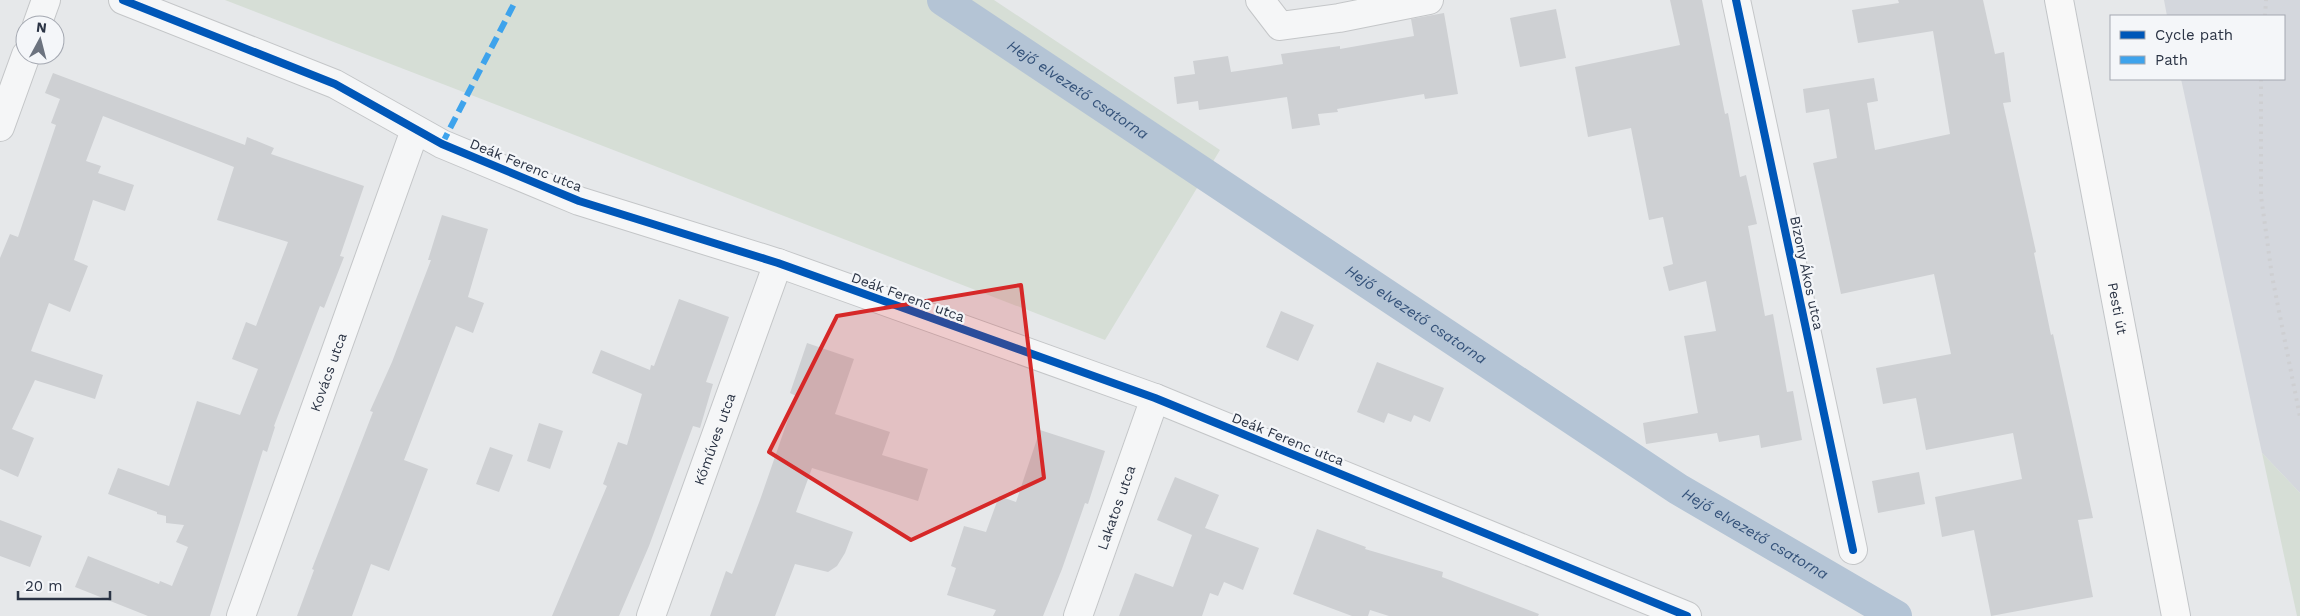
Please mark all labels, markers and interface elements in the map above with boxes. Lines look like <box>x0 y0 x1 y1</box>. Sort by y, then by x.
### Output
north arrow <box>15 15 65 65</box>
legend <box>2110 15 2285 80</box>
text: N <box>35 19 48 36</box>
text: Cycle path <box>2155 26 2233 44</box>
water label: Hejő elvezető csatorna <box>1004 36 1152 143</box>
text: Path <box>2155 51 2188 69</box>
street label: Deák Ferenc utca <box>468 135 584 195</box>
street label: Bizony Ákos utca <box>1787 215 1827 331</box>
water label: Hejő elvezető csatorna <box>1342 261 1490 368</box>
street label: Deák Ferenc utca <box>849 269 967 325</box>
street label: Pesti út <box>2105 281 2130 336</box>
street label: Kovács utca <box>307 331 350 414</box>
street label: Kőműves utca <box>691 391 739 487</box>
street label: Deák Ferenc utca <box>1230 409 1346 469</box>
street label: Lakatos utca <box>1094 463 1139 552</box>
water label: Hejő elvezető csatorna <box>1679 484 1831 583</box>
scale bar <box>18 568 110 600</box>
text: 20 m <box>25 577 63 595</box>

